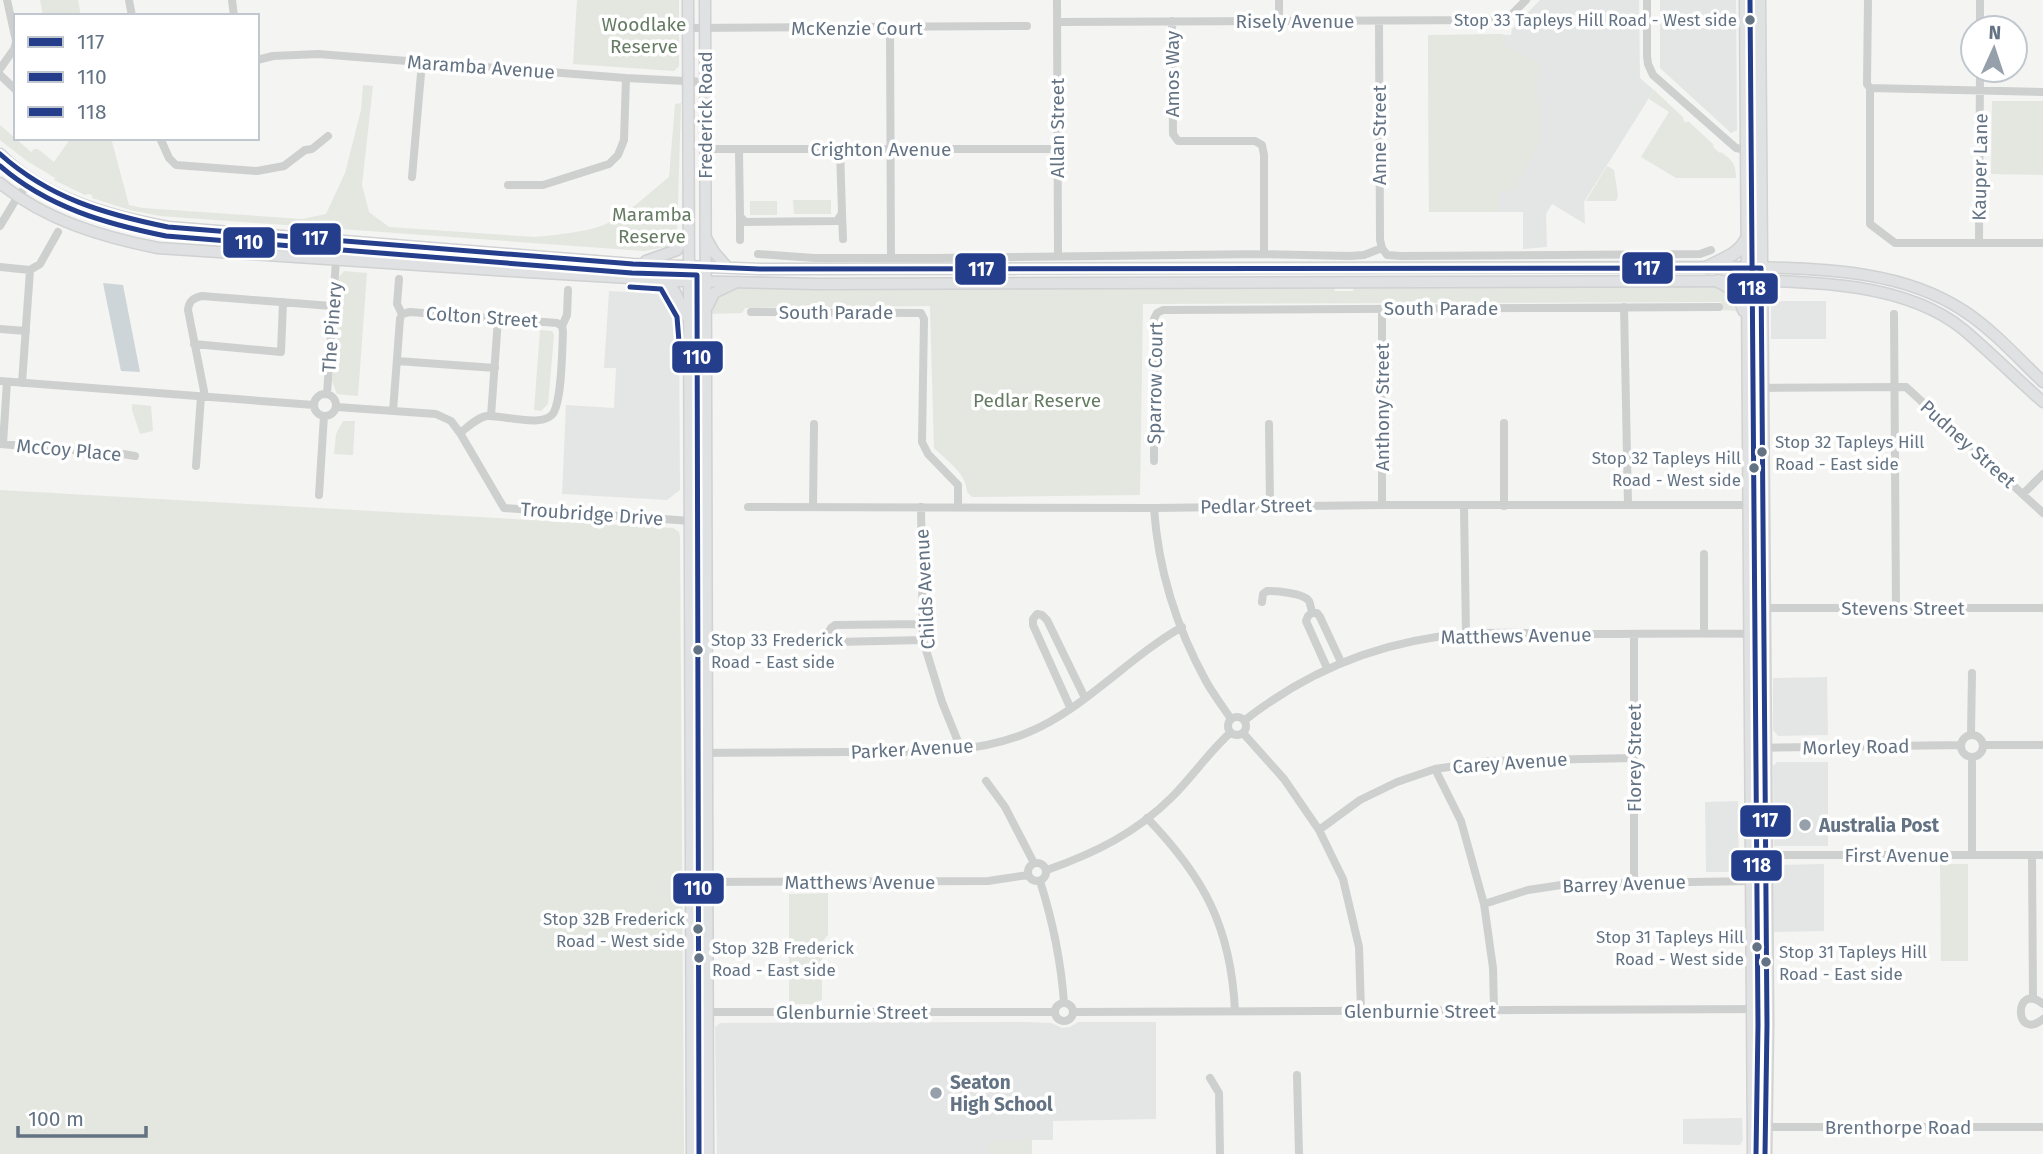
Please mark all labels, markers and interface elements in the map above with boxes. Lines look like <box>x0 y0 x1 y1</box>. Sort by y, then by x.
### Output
street label: Risely Avenue <box>1236 10 1354 33</box>
place label: Stop 33 Tapleys Hill Road - West side <box>1454 10 1737 31</box>
park label: Woodlake Reserve <box>602 13 686 58</box>
marker: Stop 33 Tapleys Hill Road - West side <box>1743 13 1757 27</box>
legend <box>14 14 259 140</box>
north arrow <box>1959 14 2029 84</box>
street label: McKenzie Court <box>791 17 923 40</box>
text: N <box>1988 21 2002 44</box>
text: 117 <box>77 29 104 55</box>
street label: Amos Way <box>1161 30 1184 117</box>
street label: Maramba Avenue <box>406 50 556 84</box>
street label: Frederick Road <box>694 51 717 179</box>
text: 110 <box>77 64 107 90</box>
street label: Allan Street <box>1046 78 1069 178</box>
street label: Anne Street <box>1368 85 1391 185</box>
text: 118 <box>77 99 106 125</box>
street label: Kauper Lane <box>1968 113 1992 221</box>
street label: Crighton Avenue <box>811 138 951 161</box>
park label: Maramba Reserve <box>612 203 692 248</box>
line badge: 117 <box>289 222 342 256</box>
line badge: 110 <box>222 226 276 259</box>
text: 117 <box>302 227 328 250</box>
text: 110 <box>235 231 263 254</box>
line badge: 117 <box>1621 251 1674 285</box>
line badge: 117 <box>954 252 1007 286</box>
text: 117 <box>1634 257 1660 280</box>
text: 117 <box>968 258 994 281</box>
line badge: 118 <box>1726 272 1779 305</box>
text: 118 <box>1738 277 1766 300</box>
street label: The Pinery <box>317 280 347 373</box>
street label: South Parade <box>1384 297 1498 320</box>
street label: South Parade <box>779 301 893 324</box>
street label: Colton Street <box>425 302 539 332</box>
street label: Sparrow Court <box>1142 322 1168 444</box>
line badge: 110 <box>671 340 724 374</box>
street label: Anthony Street <box>1371 343 1394 471</box>
text: 110 <box>683 346 711 369</box>
park label: Pedlar Reserve <box>973 389 1101 412</box>
street label: Pudney Street <box>1916 395 2020 493</box>
place label: Stop 32 Tapleys Hill Road - East side <box>1775 432 1924 475</box>
street label: McCoy Place <box>16 434 122 466</box>
marker: Stop 32 Tapleys Hill Road - East side <box>1755 445 1769 459</box>
place label: Stop 32 Tapleys Hill Road - West side <box>1592 448 1741 491</box>
marker: Stop 32 Tapleys Hill Road - West side <box>1747 461 1761 475</box>
street label: Pedlar Street <box>1200 494 1312 518</box>
street label: Troubridge Drive <box>520 498 664 530</box>
street label: Childs Avenue <box>910 528 940 650</box>
street label: Stevens Street <box>1841 597 1965 620</box>
street label: Matthews Avenue <box>1440 623 1592 649</box>
place label: Stop 33 Frederick Road - East side <box>711 630 843 673</box>
marker: Stop 33 Frederick Road - East side <box>691 643 705 657</box>
street label: Florey Street <box>1623 704 1646 812</box>
street label: Parker Avenue <box>850 734 974 764</box>
street label: Morley Road <box>1802 735 1910 759</box>
street label: Carey Avenue <box>1452 748 1568 778</box>
line badge: 117 <box>1739 804 1792 838</box>
text: 117 <box>1752 809 1778 832</box>
place label: Australia Post <box>1818 814 1940 837</box>
marker: Australia Post <box>1797 817 1813 833</box>
street label: First Avenue <box>1845 844 1949 867</box>
line badge: 118 <box>1730 849 1783 882</box>
text: 118 <box>1743 854 1771 877</box>
street label: Barrey Avenue <box>1562 870 1686 898</box>
street label: Matthews Avenue <box>785 871 935 894</box>
line badge: 110 <box>672 872 725 905</box>
text: 110 <box>684 877 712 900</box>
place label: Stop 32B Frederick Road - West side <box>543 909 685 952</box>
marker: Stop 32B Frederick Road - West side <box>691 922 705 936</box>
place label: Stop 31 Tapleys Hill Road - West side <box>1596 927 1744 970</box>
place label: Stop 32B Frederick Road - East side <box>712 938 854 981</box>
marker: Stop 31 Tapleys Hill Road - West side <box>1750 940 1764 954</box>
place label: Stop 31 Tapleys Hill Road - East side <box>1779 942 1927 985</box>
marker: Stop 32B Frederick Road - East side <box>692 951 706 965</box>
marker: Stop 31 Tapleys Hill Road - East side <box>1759 955 1773 969</box>
street label: Glenburnie Street <box>1344 1000 1496 1023</box>
street label: Glenburnie Street <box>776 1001 928 1024</box>
place label: Seaton High School <box>950 1071 1053 1116</box>
marker: Seaton High School <box>928 1085 944 1101</box>
scale bar <box>18 1094 145 1138</box>
text: 100 m <box>28 1106 84 1132</box>
street label: Brenthorpe Road <box>1825 1116 1971 1139</box>

